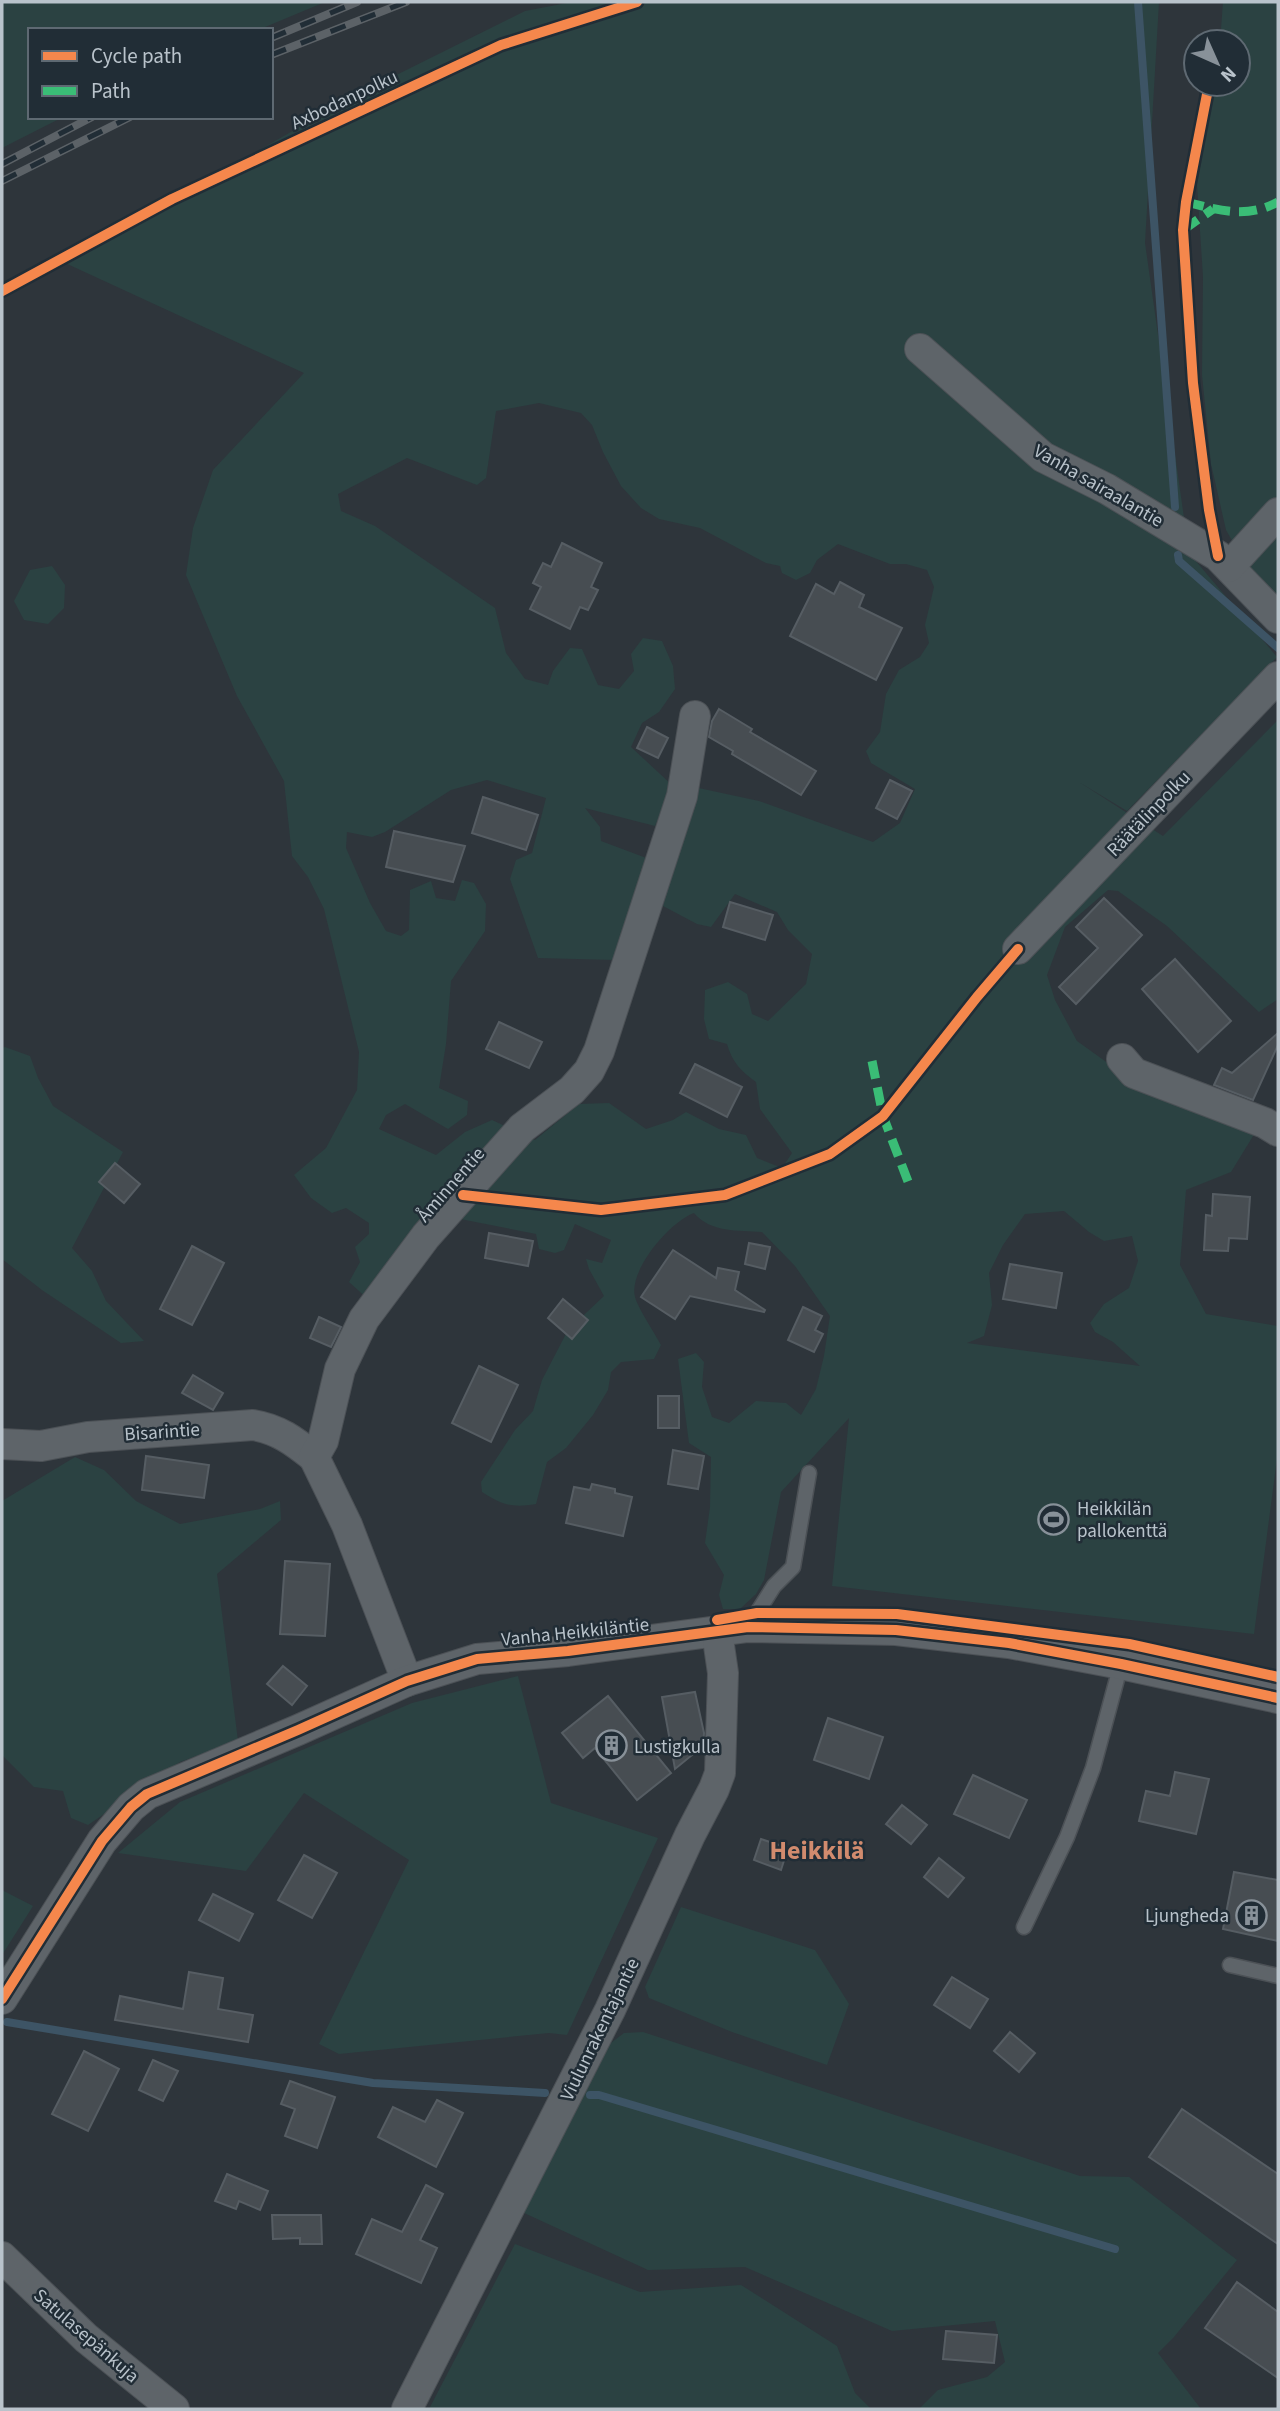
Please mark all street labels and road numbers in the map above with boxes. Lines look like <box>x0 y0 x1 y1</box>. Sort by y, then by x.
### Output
street label: Axbodanpolku <box>287 64 403 137</box>
street label: Vanha sairaalantie <box>1028 438 1168 534</box>
street label: Räätälinpolku <box>1101 765 1197 863</box>
street label: Åminnentie <box>411 1141 491 1229</box>
street label: Bisarintie <box>123 1416 201 1449</box>
street label: Vanha Heikkiläntie <box>500 1611 650 1654</box>
street label: Viulunrakentajantie <box>554 1954 647 2106</box>
street label: Satulasepänkuja <box>27 2283 145 2390</box>

